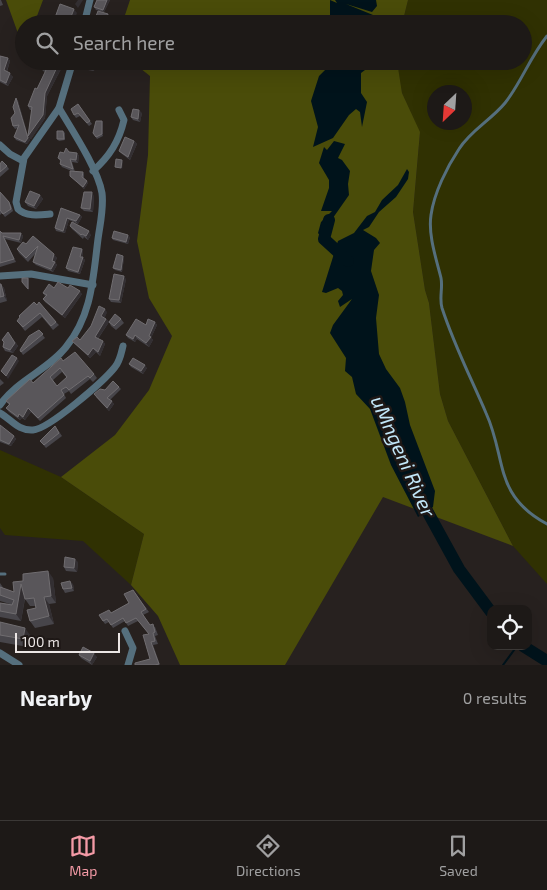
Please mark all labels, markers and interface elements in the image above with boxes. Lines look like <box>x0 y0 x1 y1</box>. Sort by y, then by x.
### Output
search box <box>15 15 532 70</box>
icon: search <box>33 29 61 57</box>
text: Search here <box>73 31 175 54</box>
north arrow <box>427 85 472 130</box>
water label: uMngeni River <box>367 392 442 521</box>
map controls <box>487 605 532 650</box>
button: locate <box>487 605 532 650</box>
scale bar <box>15 630 120 653</box>
text: 100 m <box>22 633 60 650</box>
text: Nearby <box>20 685 92 710</box>
text: 0 results <box>463 688 527 707</box>
tab: Map <box>69 832 97 879</box>
tab: Directions <box>236 832 301 879</box>
tab: Saved <box>439 832 478 879</box>

